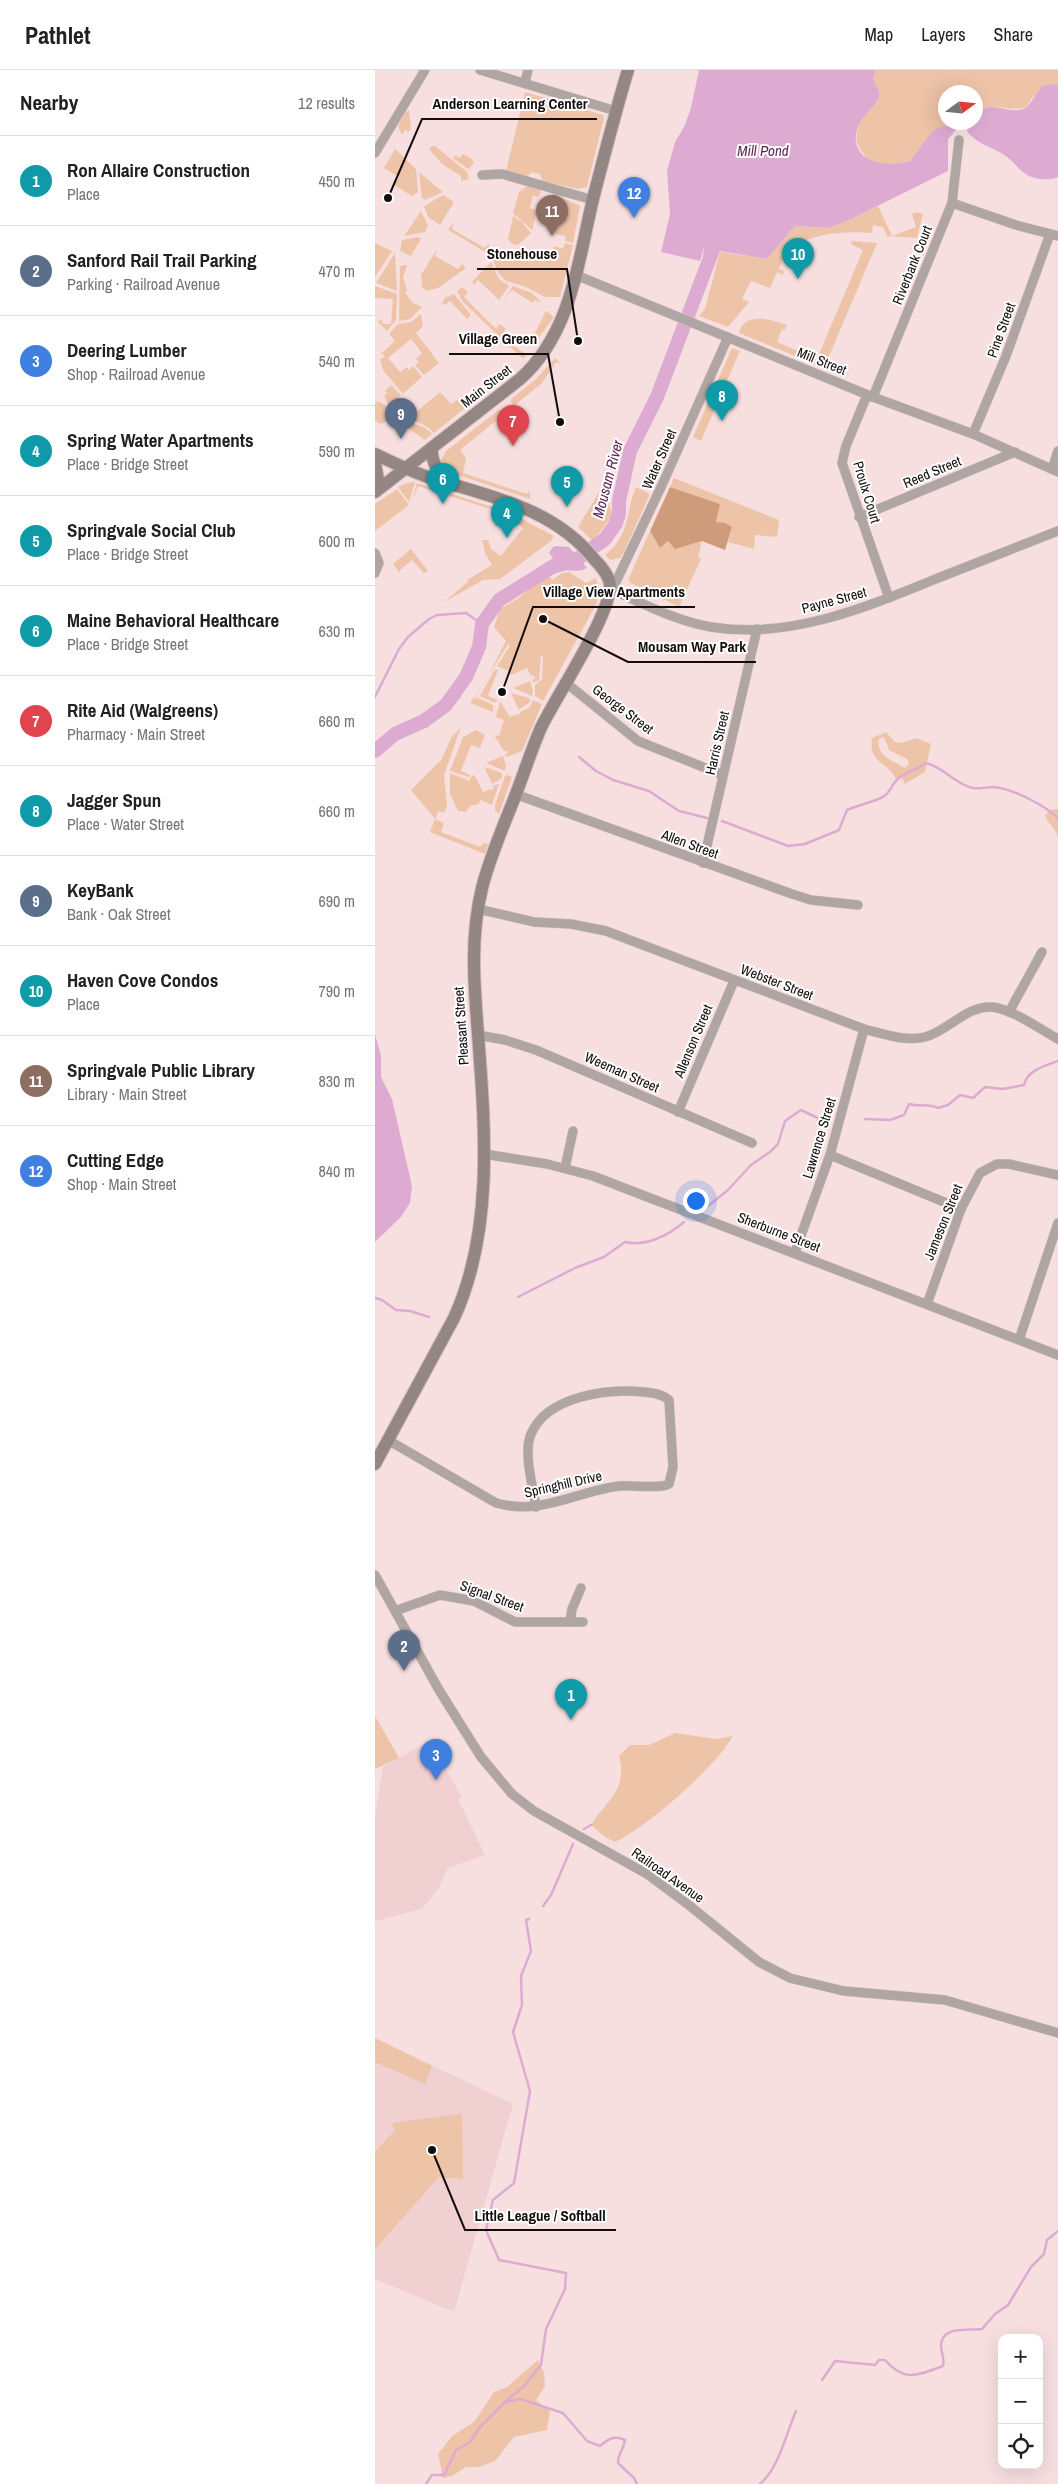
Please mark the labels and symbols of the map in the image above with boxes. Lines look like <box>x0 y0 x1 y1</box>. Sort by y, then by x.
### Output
north arrow <box>938 85 983 130</box>
callout: Anderson Learning Center <box>422 89 597 119</box>
text: Anderson Learning Center <box>432 93 588 114</box>
water label: Mill Pond <box>737 140 789 161</box>
pin: 12 <box>618 177 650 218</box>
pin: 11 <box>536 195 568 236</box>
street label: Riverbank Court <box>888 223 936 307</box>
pin: 10 <box>782 238 814 279</box>
callout: Stonehouse <box>477 239 567 269</box>
text: Stonehouse <box>487 243 557 264</box>
street label: Pine Street <box>983 300 1019 360</box>
callout: Village Green <box>449 324 548 354</box>
text: Village Green <box>459 328 537 349</box>
street label: Mill Street <box>795 343 849 379</box>
street label: Main Street <box>457 361 515 411</box>
pin: 8 <box>706 380 738 421</box>
pin: 9 <box>385 398 417 439</box>
pin: 7 <box>497 405 529 446</box>
street label: Water Street <box>638 426 680 492</box>
water label: Mousam River <box>587 437 628 520</box>
street label: Reed Street <box>900 452 964 492</box>
street label: Proulx Court <box>849 459 885 525</box>
pin: 6 <box>427 463 459 504</box>
pin: 5 <box>551 466 583 507</box>
pin: 4 <box>491 497 523 538</box>
callout: Village View Apartments <box>533 577 695 607</box>
text: Village View Apartments <box>543 581 685 602</box>
street label: Payne Street <box>800 583 868 617</box>
callout: Mousam Way Park <box>628 632 756 662</box>
text: Mousam Way Park <box>638 636 746 657</box>
street label: George Street <box>589 680 657 738</box>
street label: Harris Street <box>701 709 733 777</box>
street label: Allen Street <box>658 825 721 863</box>
street label: Webster Street <box>738 960 816 1004</box>
street label: Pleasant Street <box>449 986 473 1066</box>
street label: Allenson Street <box>669 1002 716 1081</box>
street label: Weeman Street <box>582 1048 662 1096</box>
street label: Lawrence Street <box>798 1095 840 1181</box>
street label: Jameson Street <box>920 1181 966 1263</box>
your location <box>683 1188 709 1214</box>
street label: Sherburne Street <box>735 1208 823 1256</box>
street label: Springhill Drive <box>522 1466 604 1502</box>
street label: Signal Street <box>458 1576 526 1616</box>
pin: 2 <box>388 1630 420 1671</box>
pin: 1 <box>555 1679 587 1720</box>
pin: 3 <box>420 1739 452 1780</box>
street label: Railroad Avenue <box>628 1843 708 1907</box>
callout: Little League / Softball <box>465 2200 616 2230</box>
text: Little League / Softball <box>474 2205 606 2226</box>

